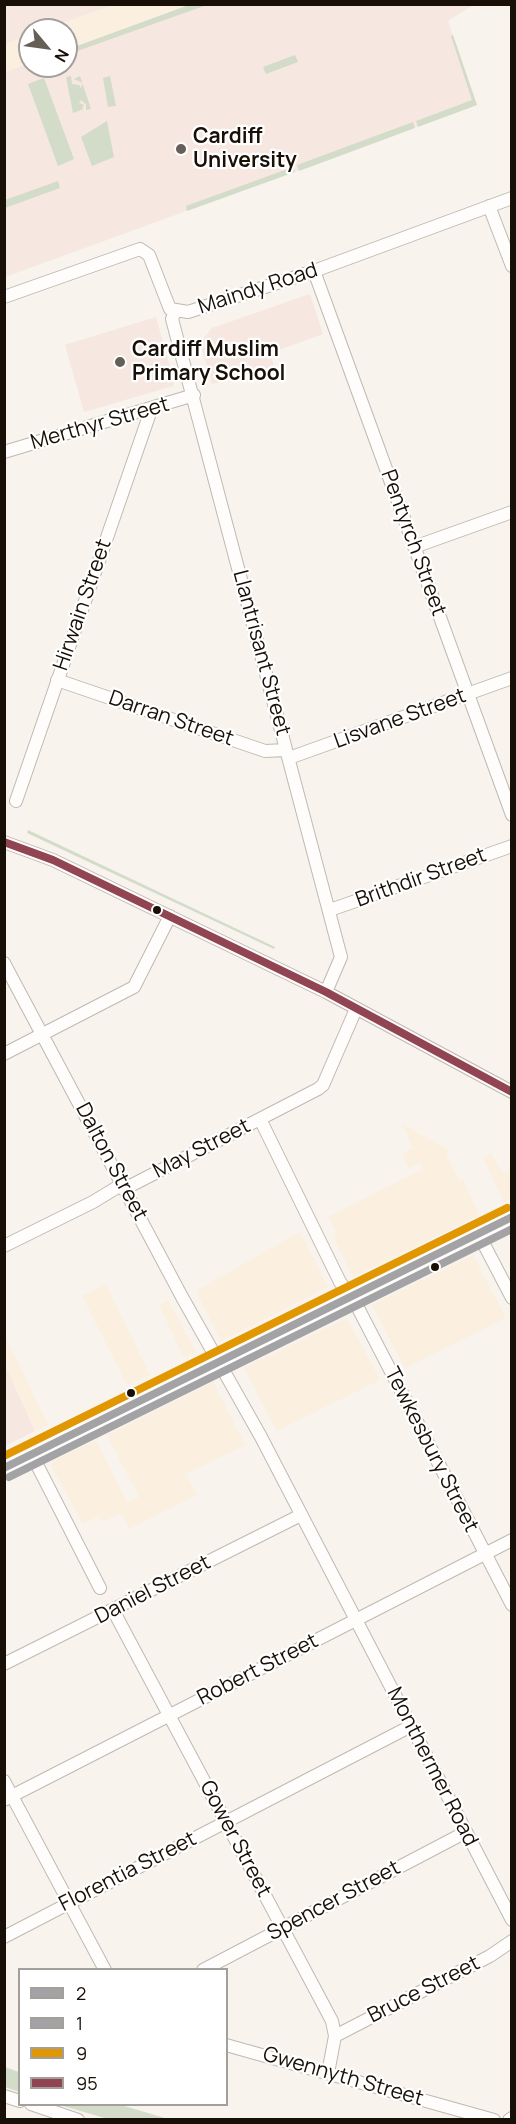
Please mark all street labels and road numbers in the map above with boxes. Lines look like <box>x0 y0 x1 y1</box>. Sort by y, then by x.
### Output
street label: Maindy Road <box>195 258 321 320</box>
street label: Merthyr Street <box>28 392 172 456</box>
street label: Pentyrch Street <box>375 467 451 619</box>
street label: Hirwain Street <box>49 536 117 674</box>
street label: Llantrisant Street <box>227 568 295 738</box>
street label: Lisvane Street <box>331 683 469 755</box>
street label: Darran Street <box>105 686 237 752</box>
street label: Brithdir Street <box>352 843 490 913</box>
street label: Dalton Street <box>69 1099 153 1225</box>
street label: May Street <box>149 1114 255 1184</box>
street label: Tewkesbury Street <box>379 1363 483 1537</box>
street label: Daniel Street <box>91 1550 215 1630</box>
street label: Robert Street <box>193 1629 323 1711</box>
street label: Monthermer Road <box>381 1683 483 1851</box>
street label: Gower Street <box>194 1776 276 1902</box>
street label: Florentia Street <box>55 1827 201 1917</box>
street label: Spencer Street <box>263 1855 405 1947</box>
street label: Bruce Street <box>364 1951 484 2029</box>
street label: Gwennyth Street <box>260 2042 426 2112</box>

